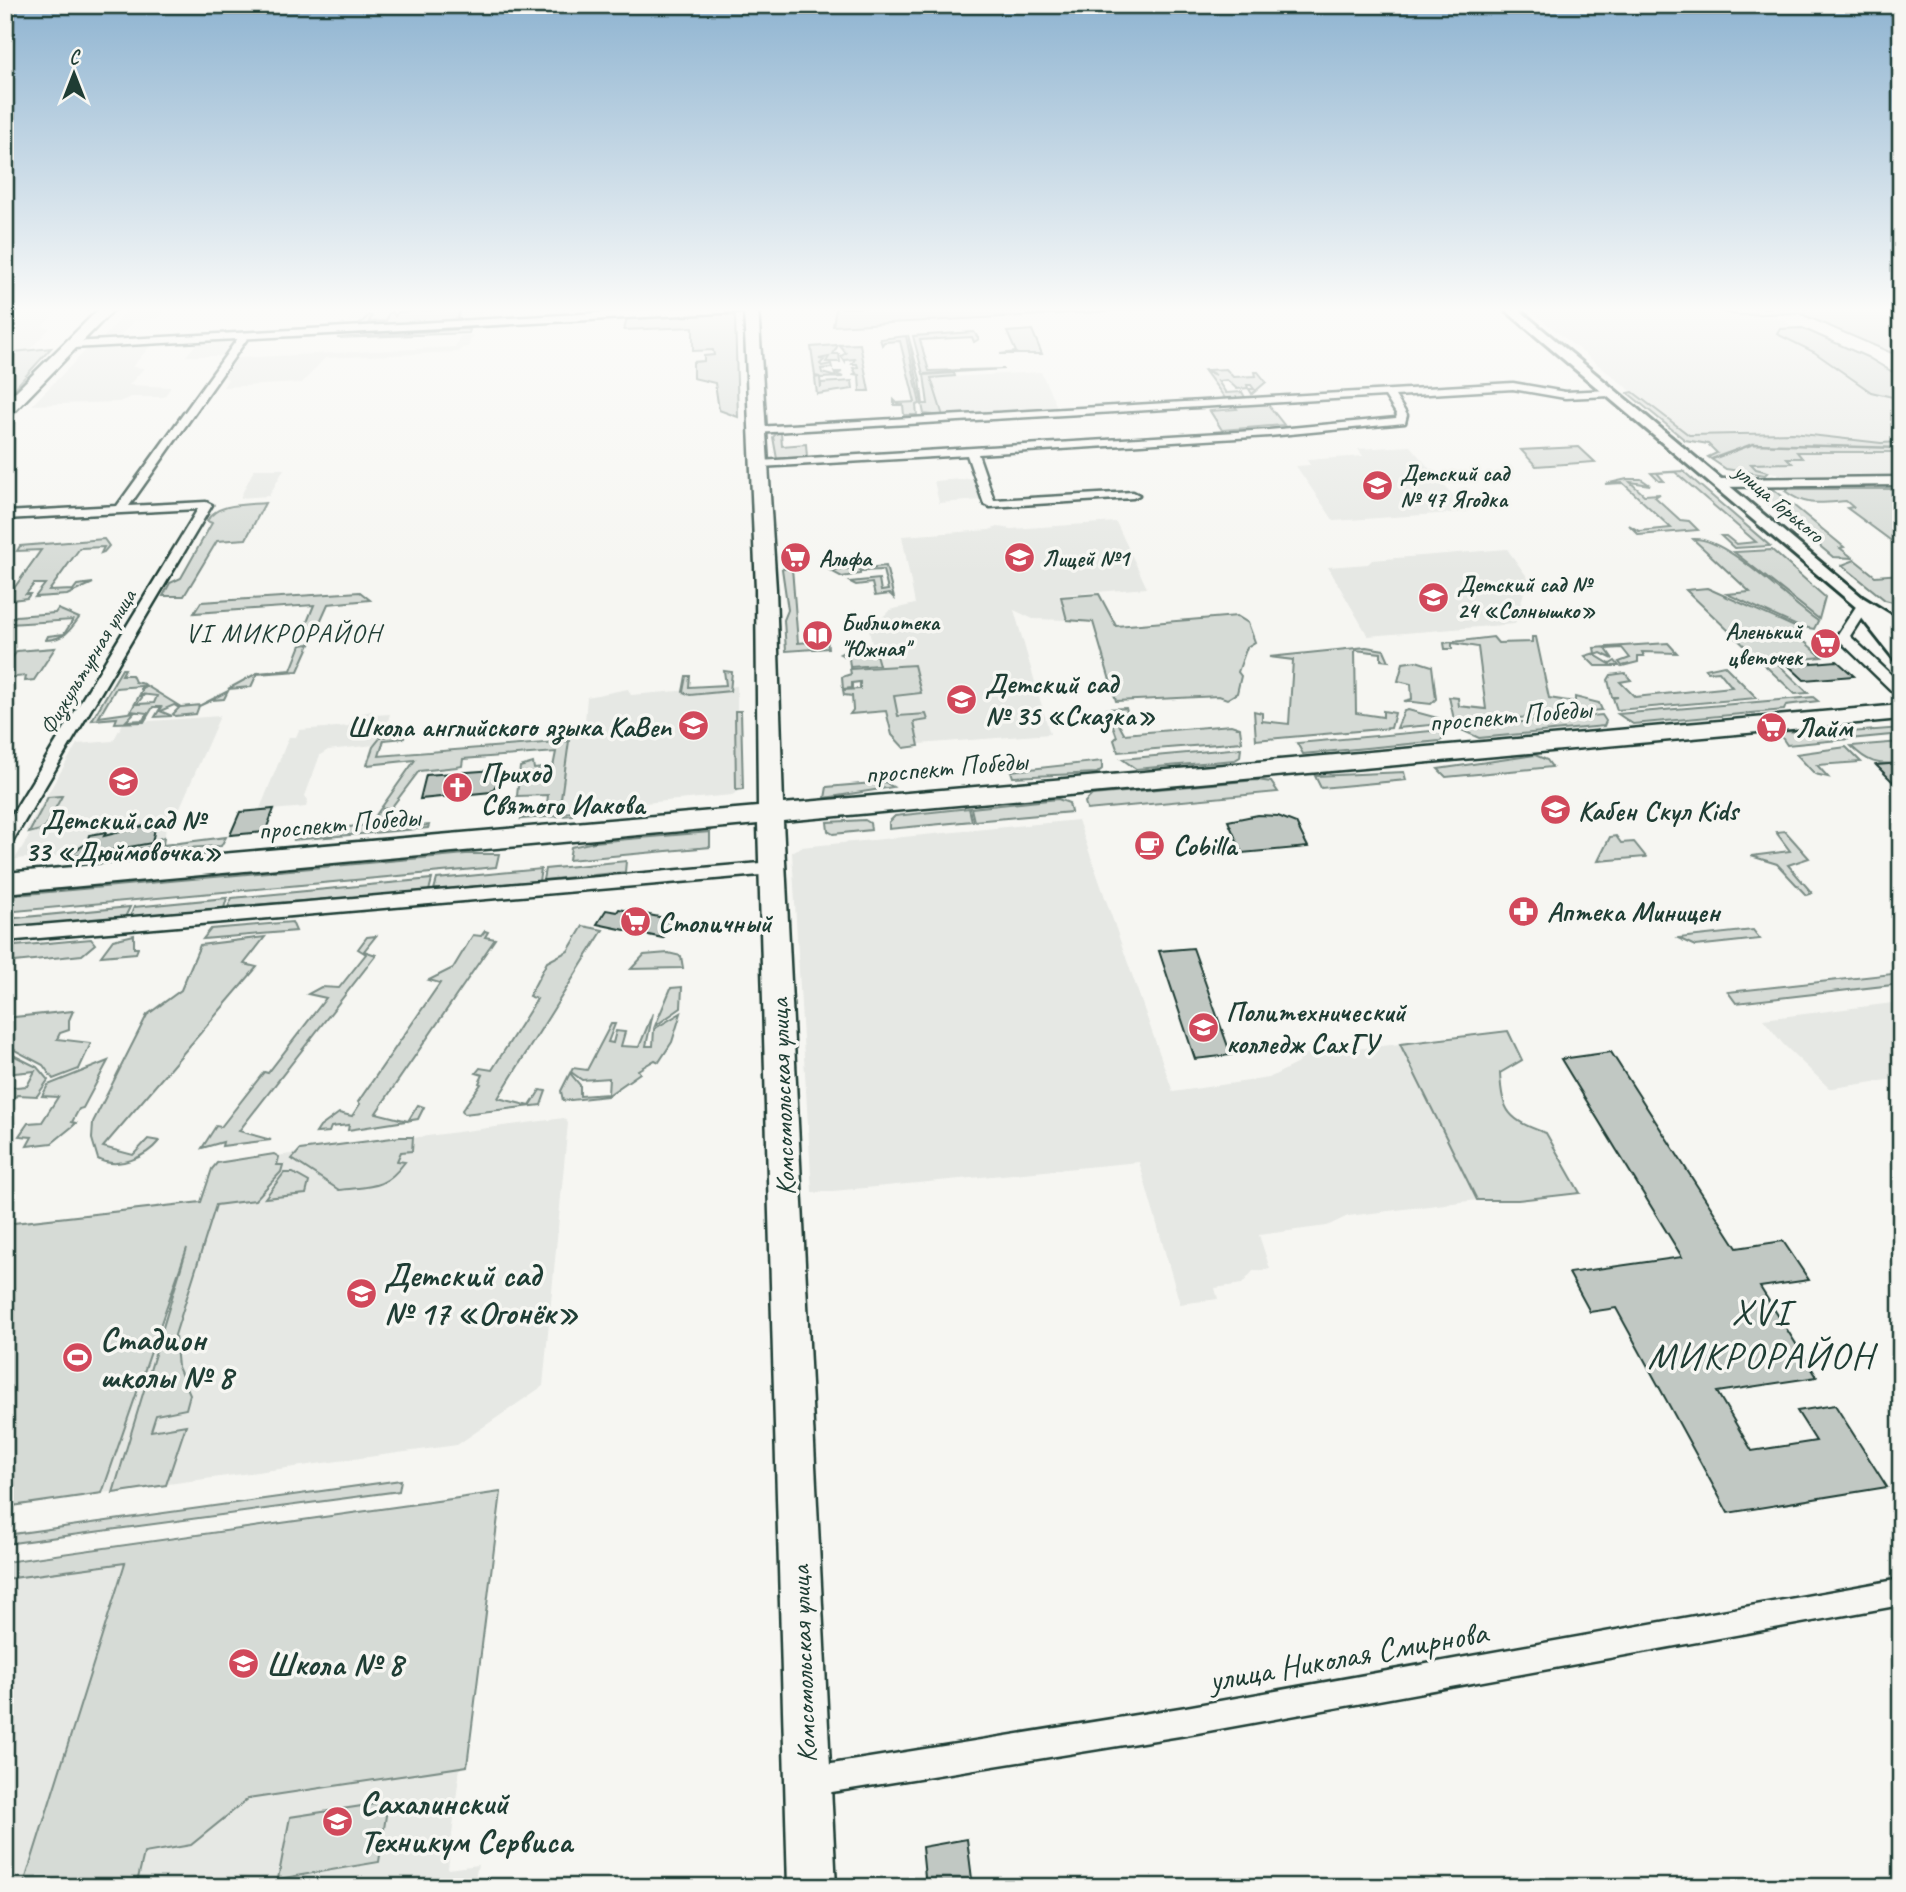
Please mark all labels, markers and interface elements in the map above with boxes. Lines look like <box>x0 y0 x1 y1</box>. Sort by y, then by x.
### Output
north arrow <box>38 38 108 108</box>
text: С <box>69 46 81 70</box>
street label: улица Горького <box>1726 456 1832 550</box>
place label: Детский сад № 47 Ягодка <box>1400 459 1511 514</box>
school or university icon: Детский сад № 47 Ягодка <box>1360 469 1394 503</box>
supermarket icon: Альфа <box>779 541 813 575</box>
school or university icon: Лицей №1 <box>1002 541 1036 575</box>
place label: Альфа <box>819 544 873 573</box>
place label: Лицей №1 <box>1042 544 1131 573</box>
place label: Детский сад № 24 «Солнышко» <box>1457 570 1596 625</box>
school or university icon: Детский сад № 24 «Солнышко» <box>1417 580 1451 614</box>
street label: Физкультурная улица <box>33 582 145 741</box>
place label: Библиотека "Южная" <box>841 608 941 663</box>
district label: VI МИКРОРАЙОН <box>186 617 385 650</box>
place label: Аленький цветочек <box>1726 617 1804 672</box>
library icon: Библиотека "Южная" <box>801 618 835 652</box>
supermarket icon: Аленький цветочек <box>1808 627 1842 661</box>
place label: Детский сад № 35 «Сказка» <box>985 666 1156 734</box>
school or university icon: Детский сад № 35 «Сказка» <box>945 682 979 716</box>
street label: проспект Победы <box>1427 690 1595 740</box>
place label: Школа английского языка KaBen <box>347 709 672 745</box>
school or university icon: Школа английского языка KaBen <box>677 709 711 743</box>
supermarket icon: Лайм <box>1755 710 1789 744</box>
place label: Лайм <box>1795 710 1854 745</box>
street label: проспект Победы <box>863 742 1031 792</box>
place label: Приход Святого Иакова <box>481 755 647 822</box>
school or university icon: Детский сад № 33 «Дюймовочка» <box>106 765 140 799</box>
church icon: Приход Святого Иакова <box>441 771 475 805</box>
school or university icon: Кабен Скул Kids <box>1538 793 1572 827</box>
place label: Кабен Скул Kids <box>1578 793 1741 828</box>
street label: проспект Победы <box>256 798 424 848</box>
place label: Детский сад № 33 «Дюймовочка» <box>25 802 222 869</box>
cafe icon: Cobilla <box>1133 828 1167 862</box>
place label: Cobilla <box>1173 828 1238 863</box>
pharmacy icon: Аптека Миницен <box>1507 894 1541 928</box>
place label: Аптека Миницен <box>1547 894 1722 929</box>
supermarket icon: Столичный <box>618 905 652 939</box>
place label: Столичный <box>658 905 773 940</box>
place label: Политехнический колледж СахГУ <box>1226 994 1408 1061</box>
street label: Комсомольская улица <box>761 996 803 1196</box>
school or university icon: Политехнический колледж СахГУ <box>1186 1010 1220 1044</box>
place label: Детский сад № 17 «Огонёк» <box>384 1254 579 1334</box>
school or university icon: Детский сад № 17 «Огонёк» <box>344 1277 378 1311</box>
district label: XVI МИКРОРАЙОН <box>1648 1288 1879 1379</box>
place label: Стадион школы № 8 <box>100 1318 237 1398</box>
sports icon: Стадион школы № 8 <box>60 1341 94 1375</box>
street label: Комсомольская улица <box>782 1563 824 1763</box>
street label: улица Николая Смирнова <box>1204 1610 1493 1701</box>
place label: Школа № 8 <box>266 1643 407 1685</box>
school or university icon: Школа № 8 <box>226 1647 260 1681</box>
place label: Сахалинский Техникум Сервиса <box>360 1782 574 1862</box>
school or university icon: Сахалинский Техникум Сервиса <box>320 1805 354 1839</box>

